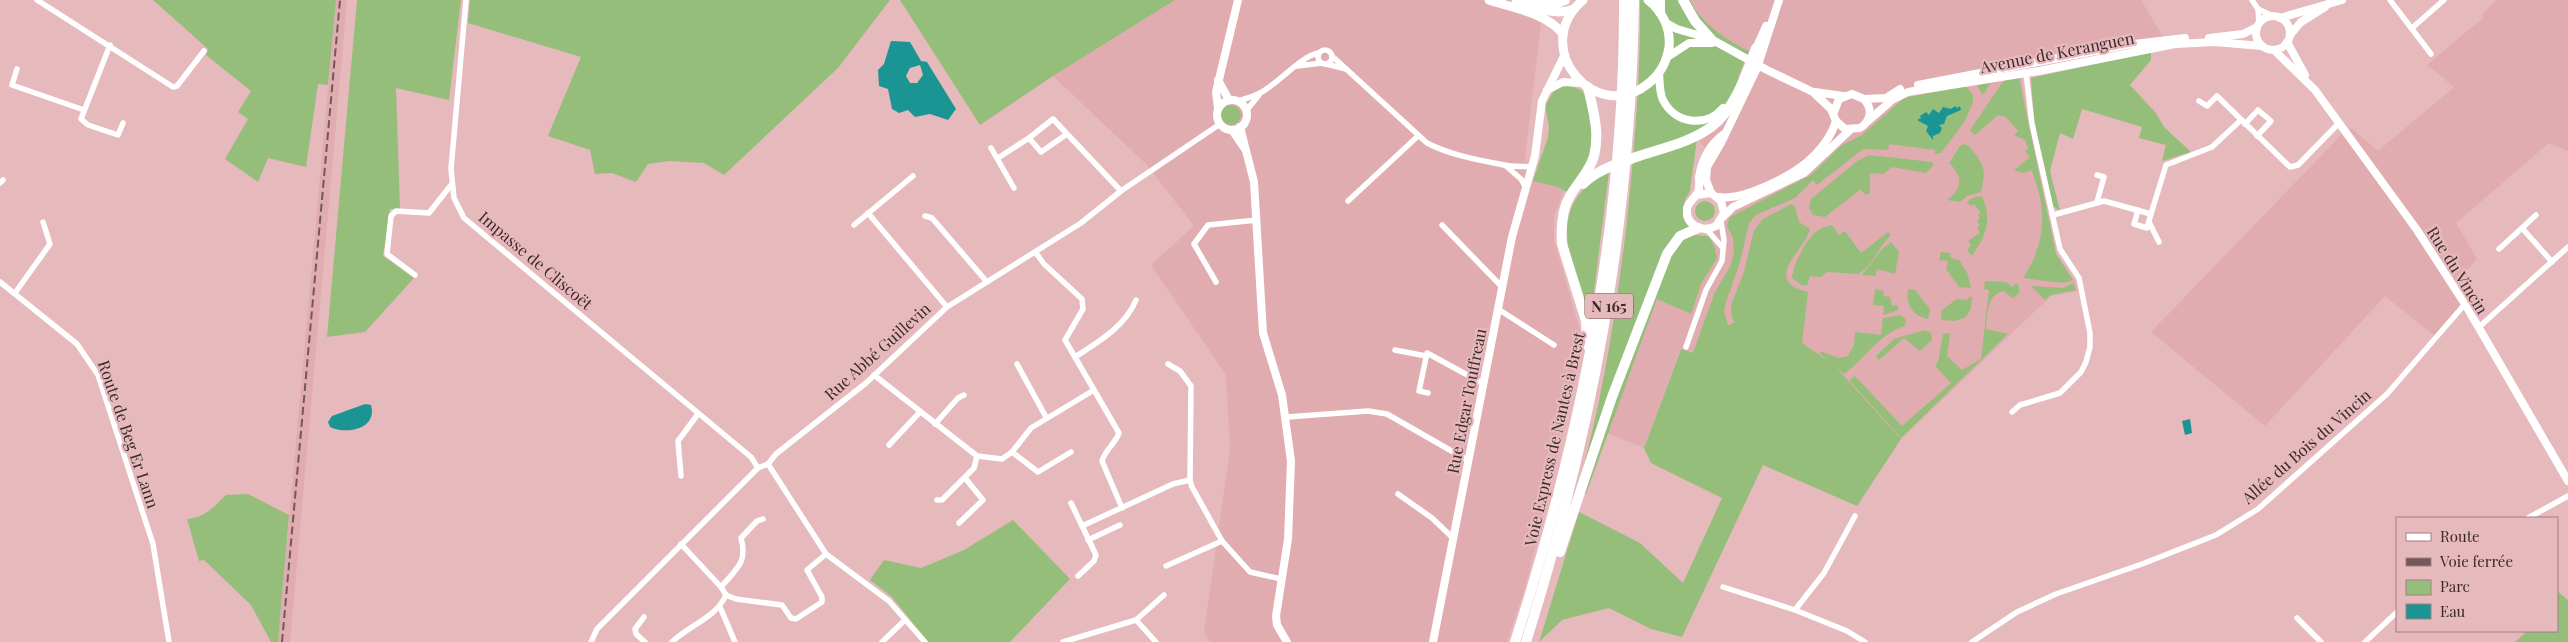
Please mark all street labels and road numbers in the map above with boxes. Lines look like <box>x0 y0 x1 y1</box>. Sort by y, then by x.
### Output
street label: Avenue de Keranguen <box>1977 27 2136 77</box>
street label: Impasse de Cliscoët <box>475 206 598 314</box>
street label: Rue du Vincin <box>2423 222 2494 318</box>
road number: N 165 <box>1585 294 1633 318</box>
street label: Rue Abbé Guillevin <box>820 298 935 404</box>
street label: Rue Edgar Touffreau <box>1442 327 1490 475</box>
street label: Voie Express de Nantes à Brest <box>1519 329 1589 549</box>
street label: Route de Beg Er Lann <box>94 357 164 511</box>
street label: Allée du Bois du Vincin <box>2236 384 2375 508</box>

